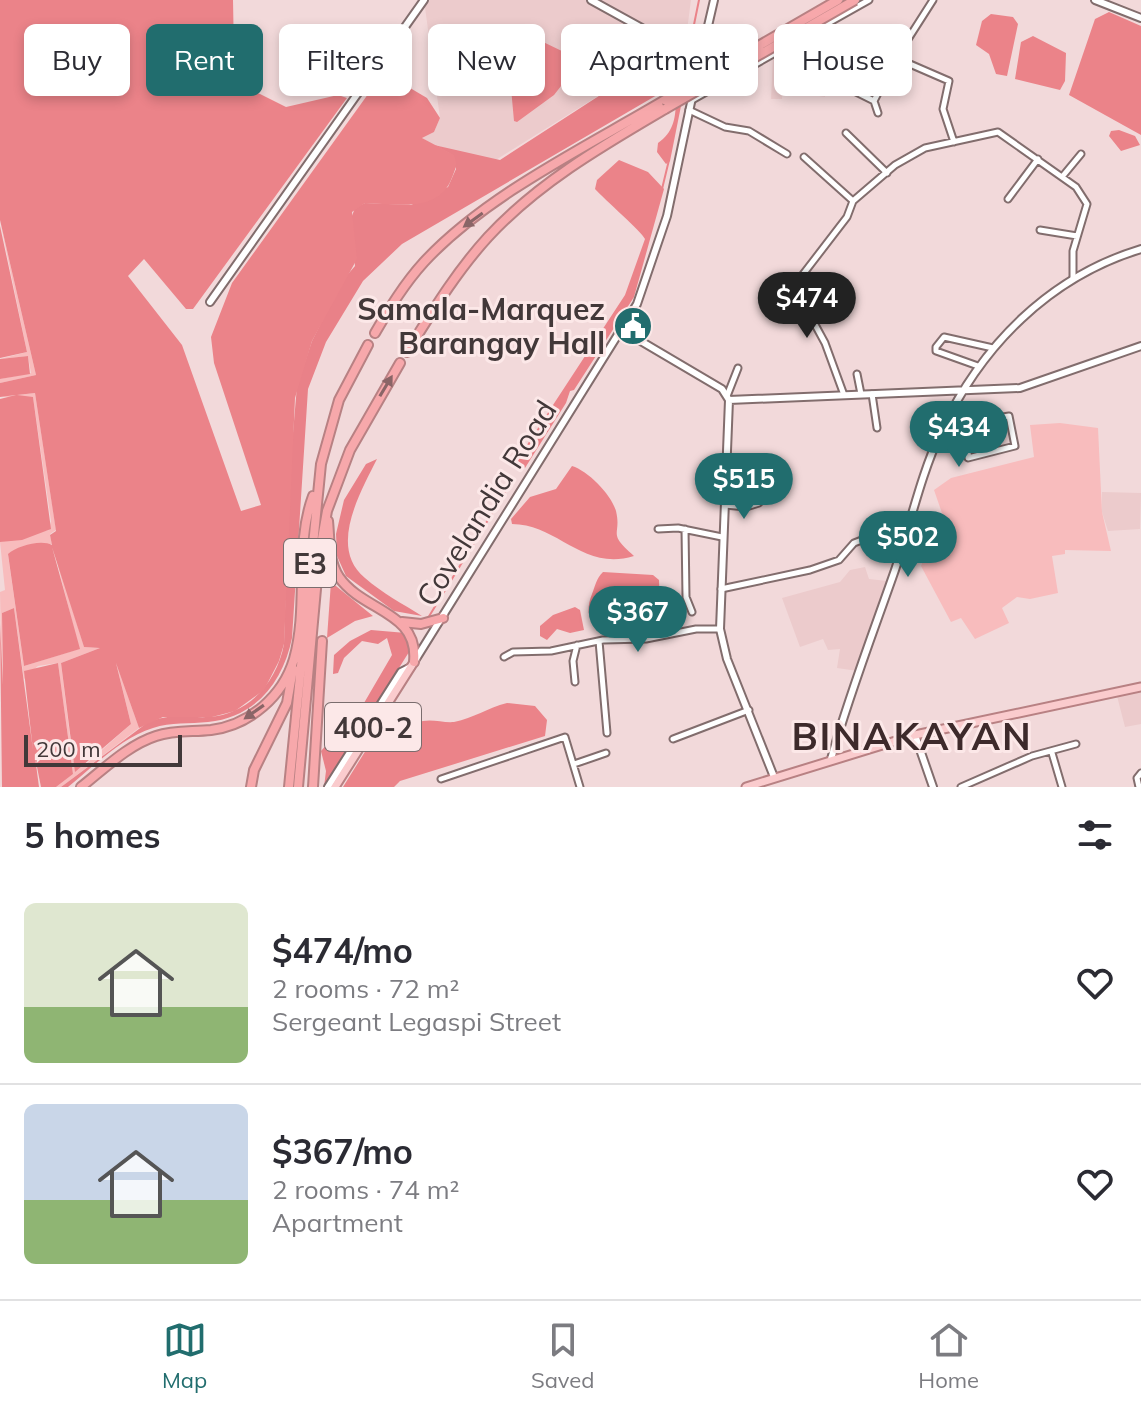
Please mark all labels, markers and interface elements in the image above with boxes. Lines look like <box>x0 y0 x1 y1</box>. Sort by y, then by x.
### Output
chip: Buy <box>24 24 130 96</box>
chip: Rent <box>146 24 263 96</box>
chip: Filters <box>279 24 412 96</box>
chip: New <box>428 24 545 96</box>
chip: Apartment <box>561 24 758 96</box>
chip: House <box>774 24 912 96</box>
one-way arrow <box>462 212 483 227</box>
pin: $474 <box>760 272 854 340</box>
text: $474 <box>776 281 838 314</box>
place label: Samala-Marquez Barangay Hall <box>357 290 605 362</box>
public building icon: Samala-Marquez Barangay Hall <box>612 305 654 347</box>
one-way arrow <box>379 375 393 397</box>
street label: Covelandia Road <box>407 393 565 613</box>
pin: $434 <box>912 401 1006 469</box>
text: $434 <box>928 410 990 443</box>
pin: $515 <box>697 453 791 521</box>
text: $515 <box>713 462 775 495</box>
pin: $502 <box>861 511 955 579</box>
text: $502 <box>877 520 939 553</box>
road number: E3 <box>284 539 336 587</box>
pin: $367 <box>591 586 685 654</box>
text: $367 <box>607 595 669 628</box>
road number: 400-2 <box>325 703 421 751</box>
one-way arrow <box>243 704 264 719</box>
district label: BINAKAYAN <box>791 712 1033 760</box>
scale bar <box>24 731 182 767</box>
text: 200 m <box>36 735 101 763</box>
icon: filters <box>1073 813 1117 857</box>
text: 5 homes <box>24 814 161 857</box>
text: $474/mo <box>272 929 413 972</box>
icon: home <box>88 935 184 1031</box>
icon: heart <box>1073 961 1117 1005</box>
text: 2 rooms · 72 m² <box>272 972 459 1005</box>
text: Sergeant Legaspi Street <box>272 1005 561 1038</box>
text: $367/mo <box>272 1130 413 1173</box>
icon: home <box>88 1136 184 1232</box>
icon: heart <box>1073 1162 1117 1206</box>
text: 2 rooms · 74 m² <box>272 1173 459 1206</box>
text: Apartment <box>272 1206 403 1239</box>
tab: Map <box>162 1318 207 1394</box>
tab: Saved <box>531 1318 595 1394</box>
tab: Home <box>918 1318 979 1394</box>

